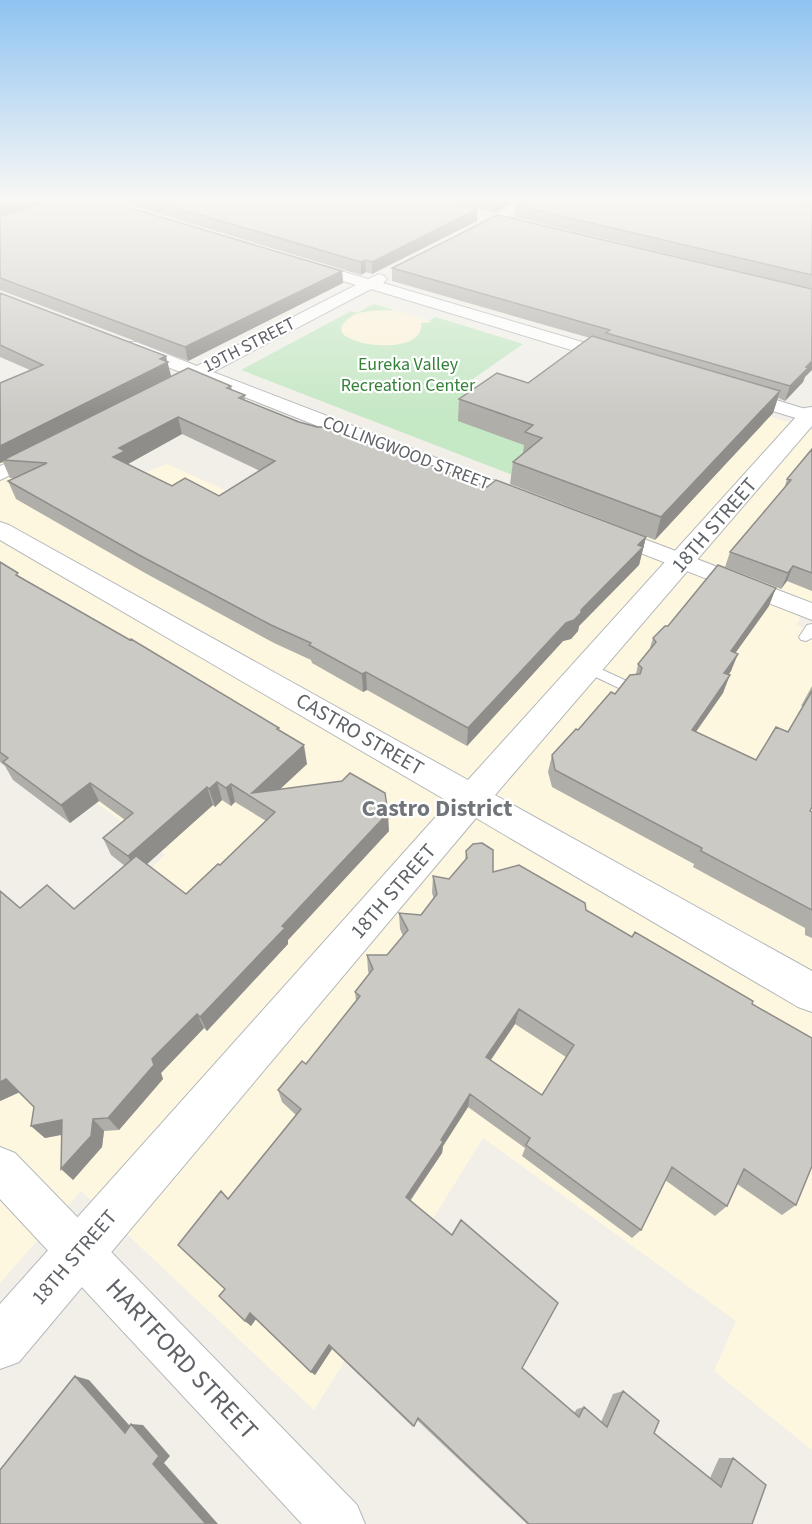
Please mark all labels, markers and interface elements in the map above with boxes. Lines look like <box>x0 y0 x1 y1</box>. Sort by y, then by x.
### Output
street label: 19TH STREET <box>198 311 300 379</box>
park label: Eureka Valley Recreation Center <box>341 352 476 398</box>
street label: COLLINGWOOD STREET <box>319 410 493 497</box>
street label: 18TH STREET <box>664 471 764 579</box>
street label: CASTRO STREET <box>291 685 429 783</box>
district label: Castro District <box>362 791 512 826</box>
street label: 18TH STREET <box>343 837 443 945</box>
street label: 18TH STREET <box>24 1203 124 1311</box>
street label: HARTFORD STREET <box>97 1270 267 1448</box>

